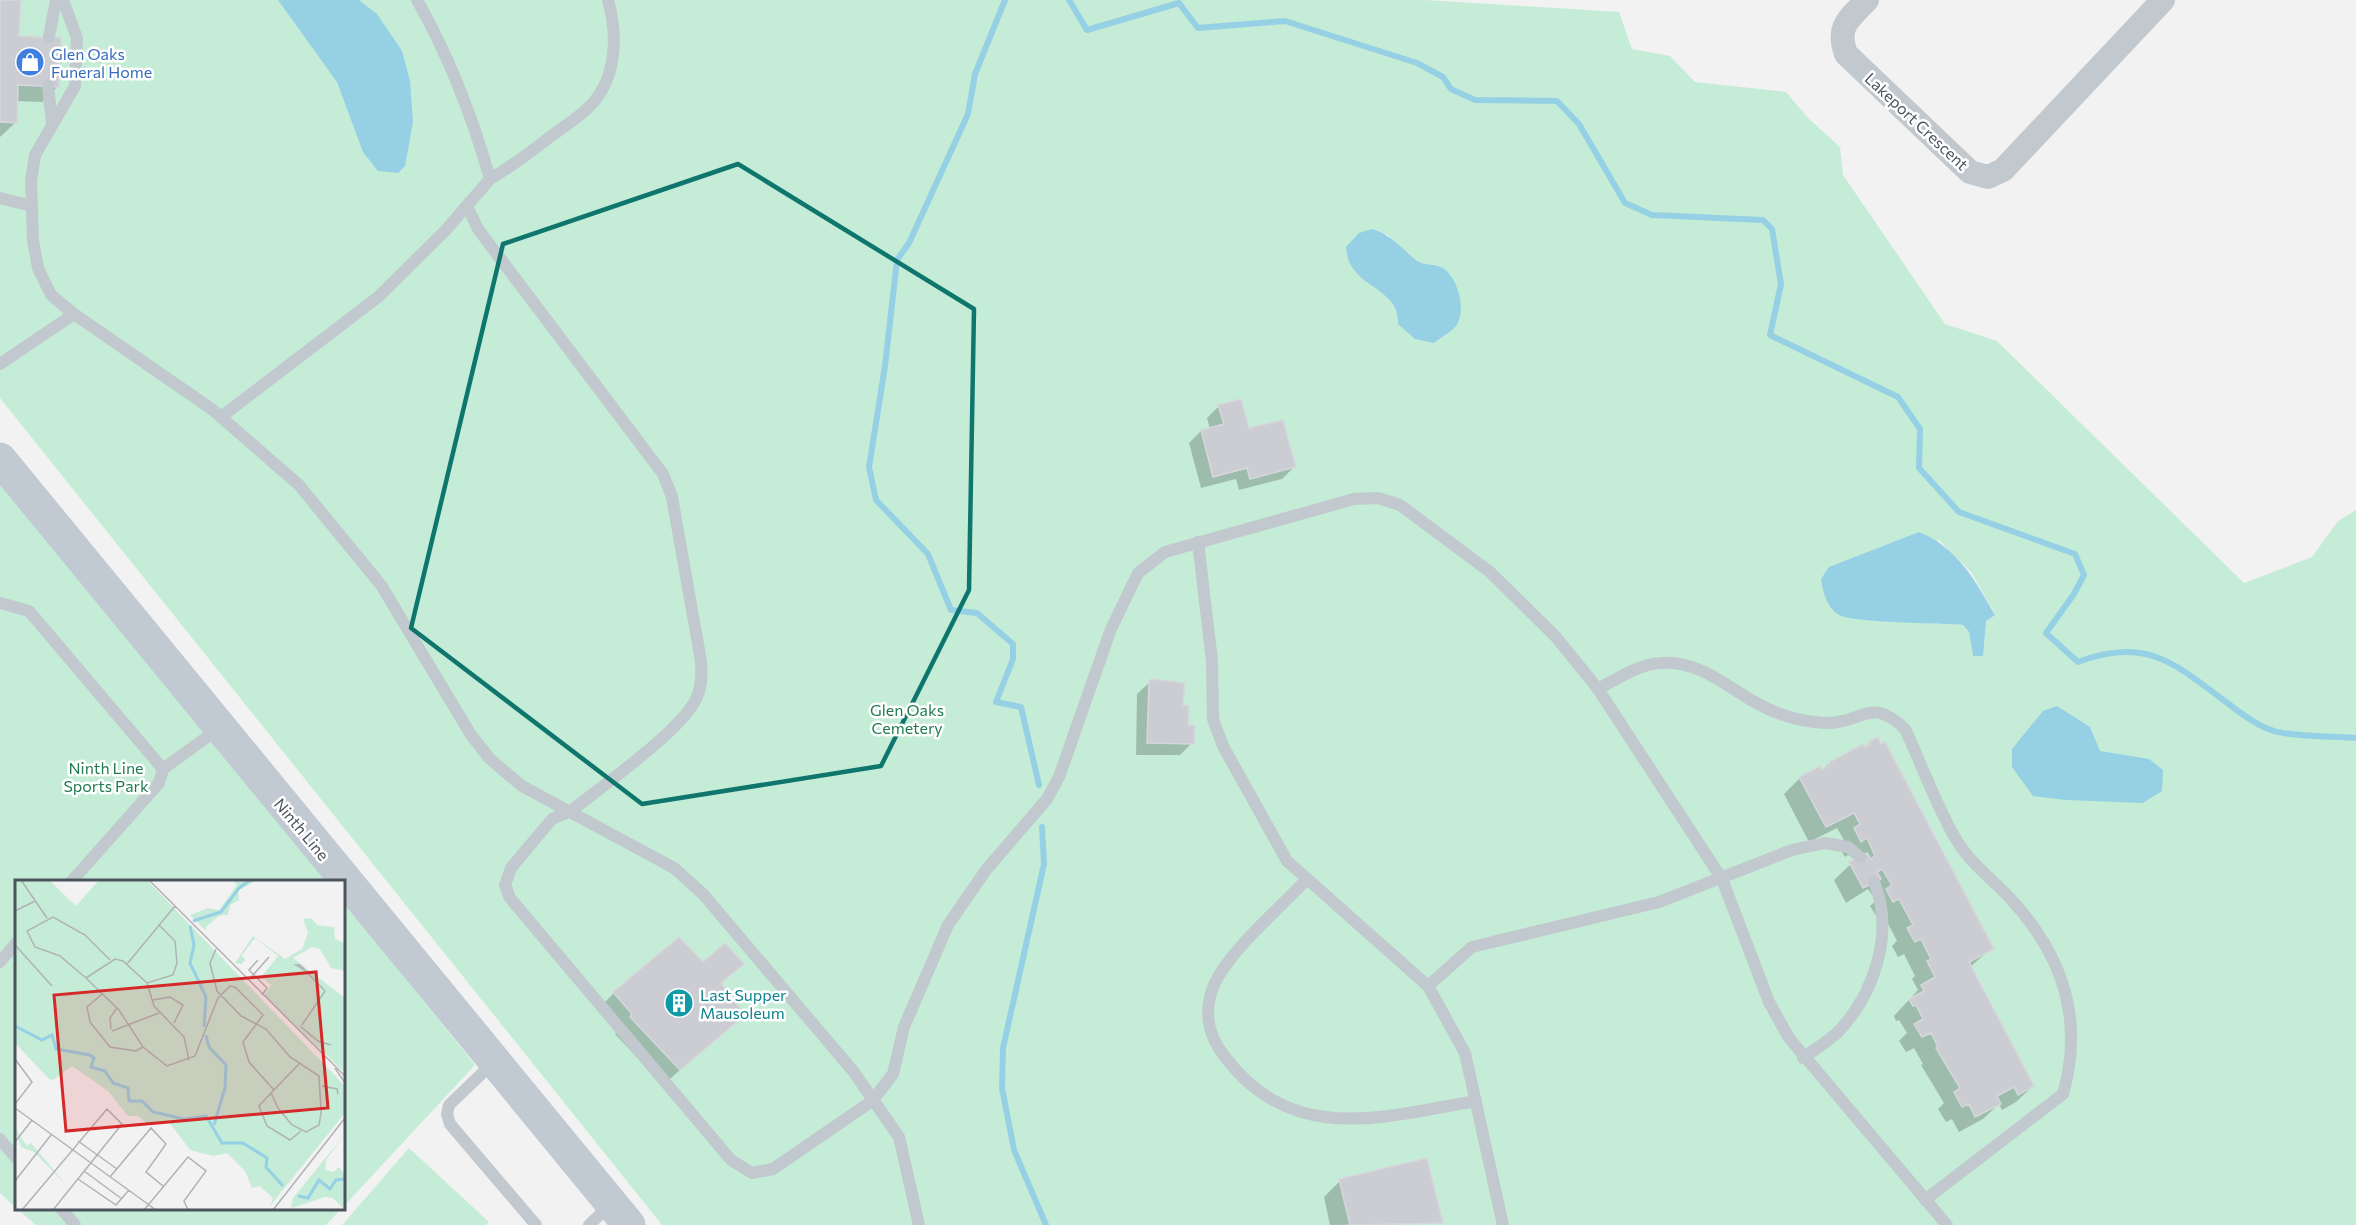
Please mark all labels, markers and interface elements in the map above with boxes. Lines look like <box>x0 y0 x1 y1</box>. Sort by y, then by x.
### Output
place label: Glen Oaks Funeral Home <box>51 44 152 81</box>
shop icon: Glen Oaks Funeral Home <box>14 46 46 78</box>
street label: Lakeport Crescent <box>1861 68 1973 174</box>
park label: Glen Oaks Cemetery <box>870 700 944 737</box>
park label: Ninth Line Sports Park <box>63 758 149 795</box>
street label: Ninth Line <box>271 794 333 864</box>
inset map <box>15 880 345 1210</box>
place label: Last Supper Mausoleum <box>700 985 787 1022</box>
building icon: Last Supper Mausoleum <box>663 987 695 1019</box>

